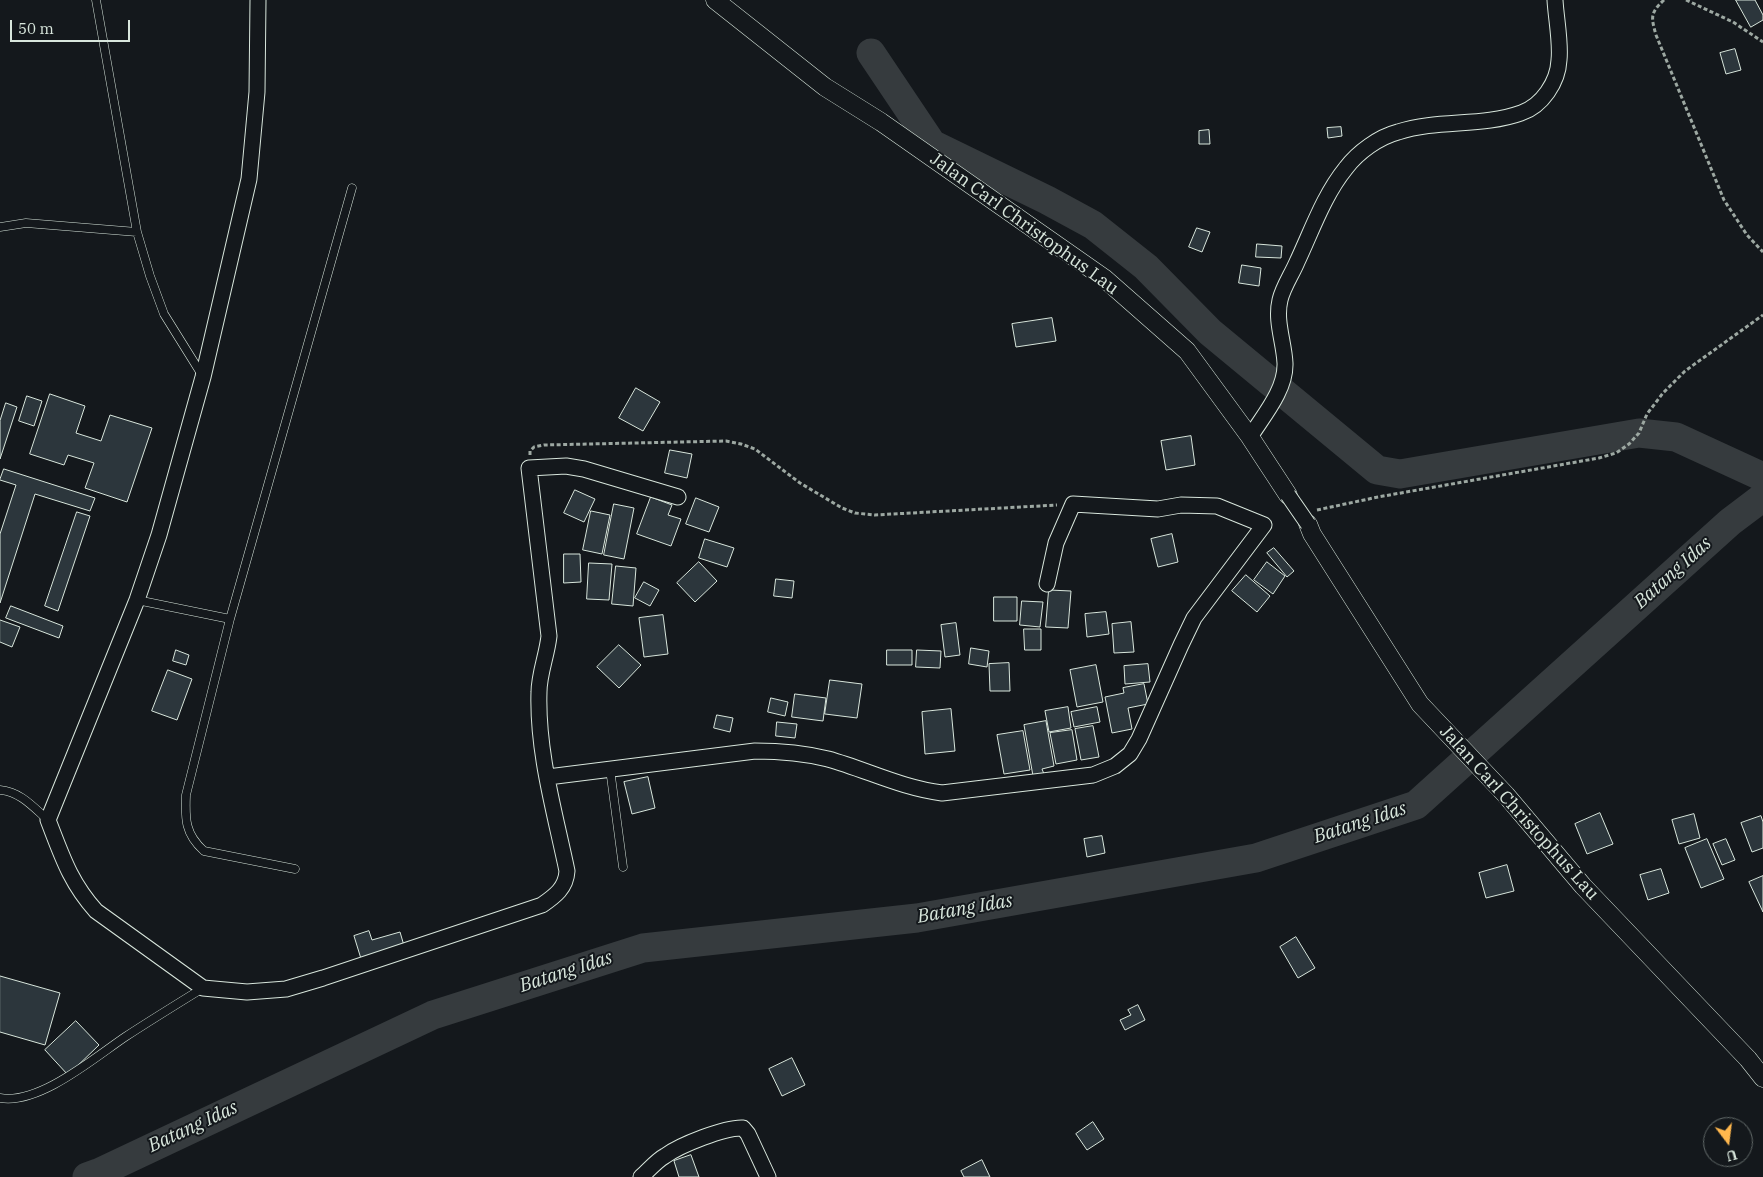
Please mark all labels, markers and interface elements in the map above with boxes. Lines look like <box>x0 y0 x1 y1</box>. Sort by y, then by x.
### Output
scale bar <box>12 10 132 42</box>
text: 50 m <box>18 19 54 38</box>
street label: Jalan Carl Christophus Lau <box>926 148 1122 300</box>
water label: Batang Idas <box>1630 532 1716 614</box>
street label: Jalan Carl Christophus Lau <box>1435 721 1603 905</box>
water label: Batang Idas <box>1311 797 1409 849</box>
water label: Batang Idas <box>916 889 1014 929</box>
water label: Batang Idas <box>517 946 615 998</box>
water label: Batang Idas <box>145 1096 241 1158</box>
north arrow <box>1703 1117 1753 1167</box>
text: U <box>1724 1145 1739 1166</box>

